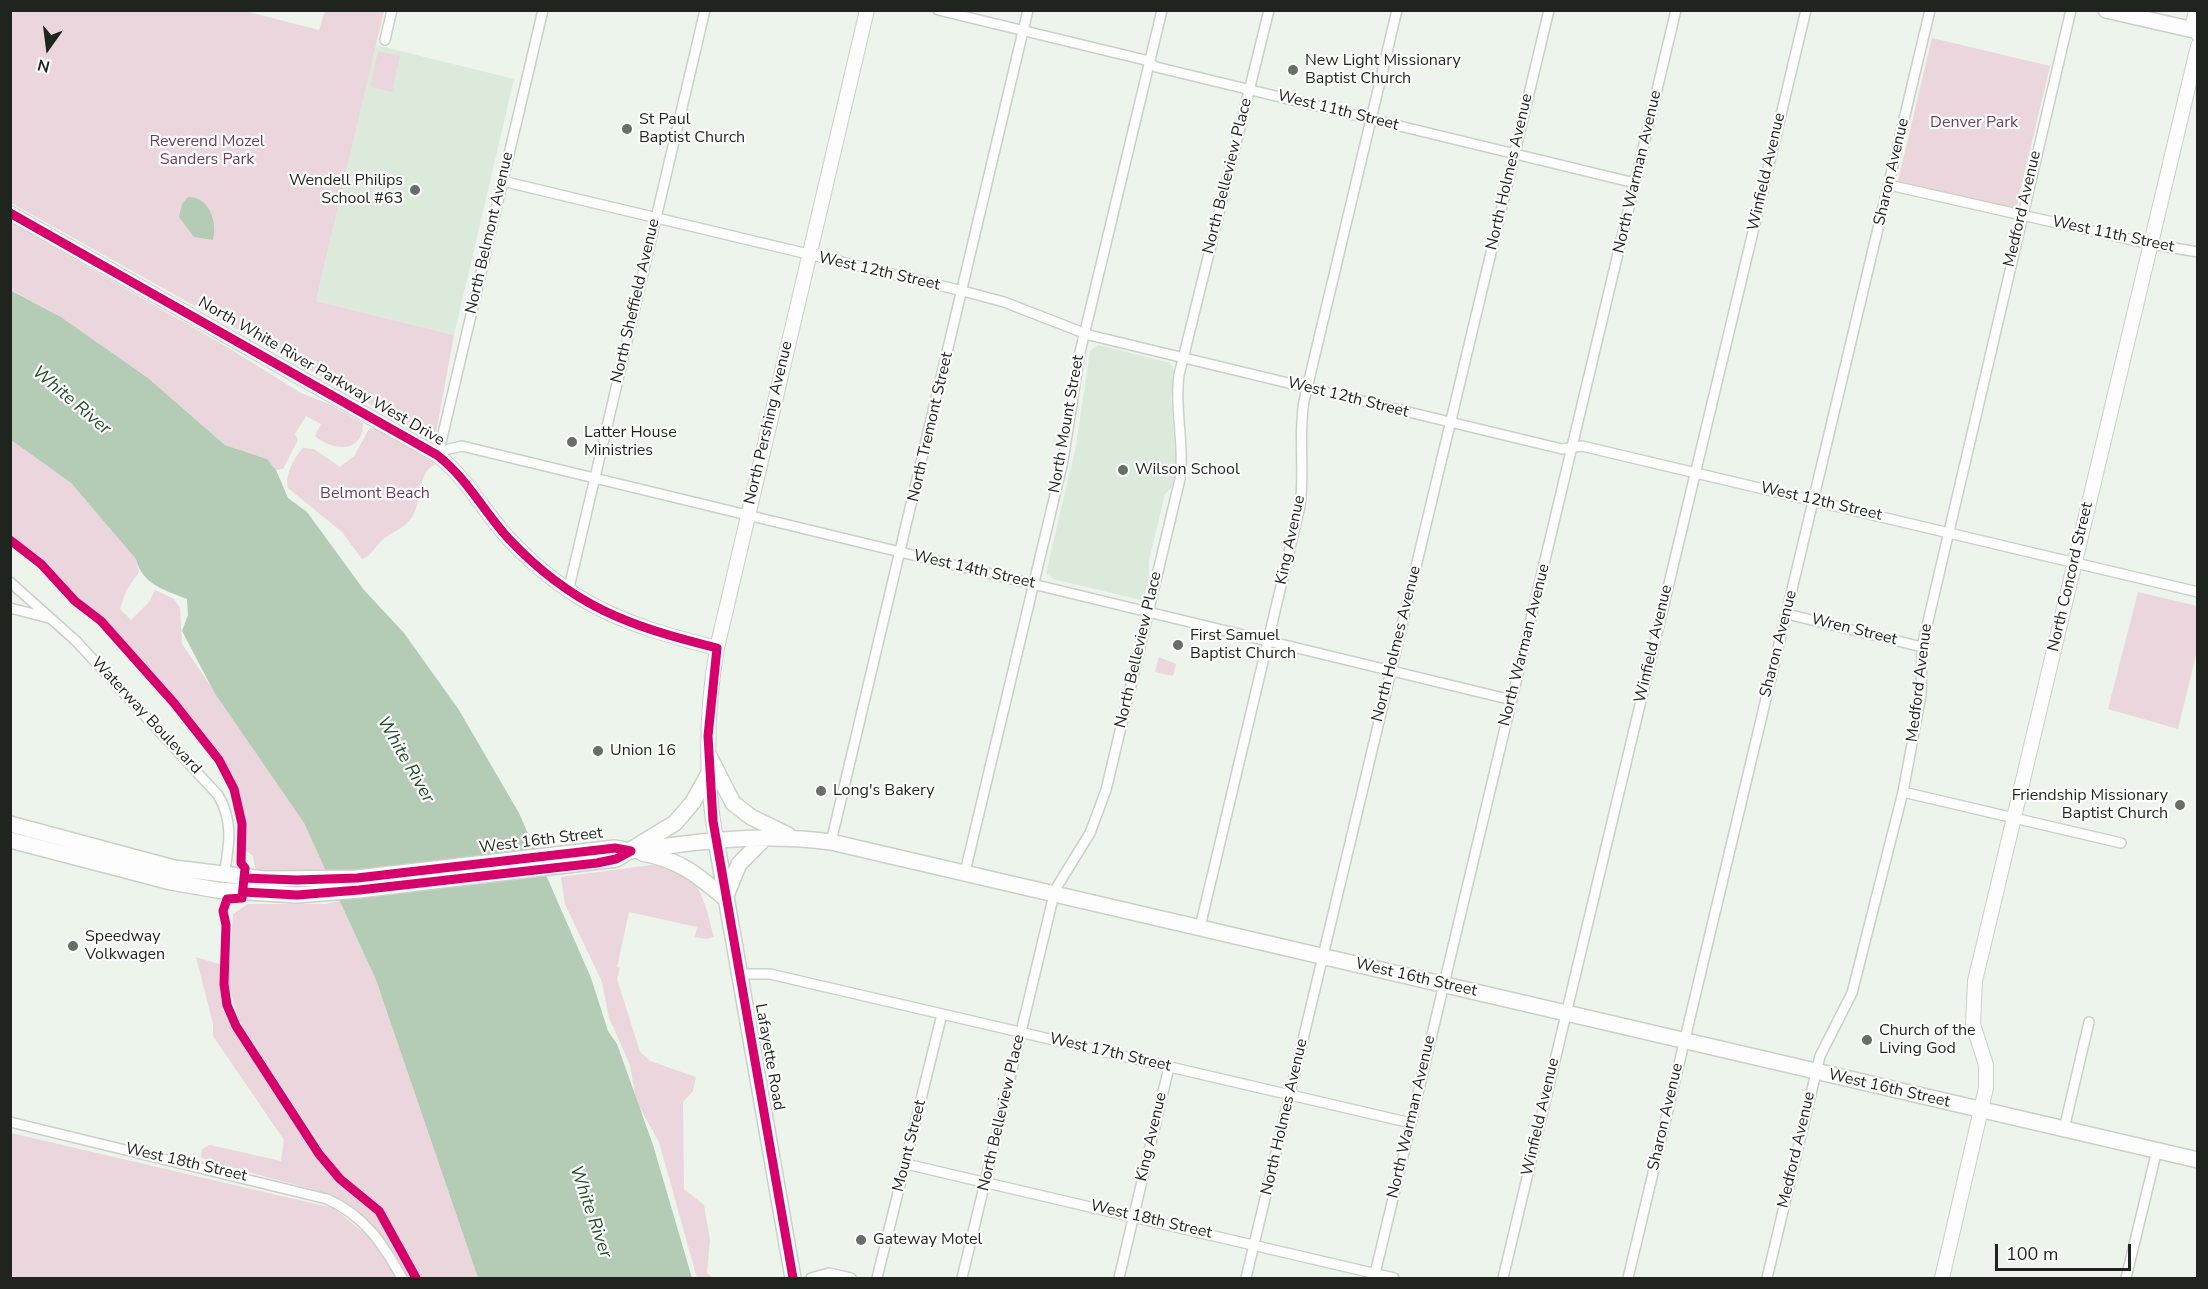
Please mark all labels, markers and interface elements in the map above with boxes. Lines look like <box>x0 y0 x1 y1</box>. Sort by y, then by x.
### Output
north arrow <box>18 18 78 78</box>
place label: New Light Missionary Baptist Church <box>1305 51 1461 89</box>
text: N <box>35 53 52 78</box>
marker: New Light Missionary Baptist Church <box>1286 63 1300 77</box>
street label: West 11th Street <box>1275 87 1401 135</box>
street label: North Warman Avenue <box>1610 89 1666 255</box>
street label: North Holmes Avenue <box>1483 92 1537 252</box>
street label: North Belleview Place <box>1199 96 1257 256</box>
place label: St Paul Baptist Church <box>639 110 745 148</box>
street label: Winfield Avenue <box>1744 111 1790 233</box>
park label: Denver Park <box>1930 113 2018 133</box>
street label: Sharon Avenue <box>1870 116 1914 228</box>
marker: St Paul Baptist Church <box>620 122 634 136</box>
park label: Reverend Mozel Sanders Park <box>149 132 265 170</box>
street label: Medford Avenue <box>2000 149 2046 269</box>
street label: North Belmont Avenue <box>462 150 518 316</box>
place label: Wendell Philips School #63 <box>289 171 403 209</box>
marker: Wendell Philips School #63 <box>408 183 422 197</box>
street label: West 11th Street <box>2050 213 2176 257</box>
street label: North Sheffield Avenue <box>608 217 664 385</box>
street label: West 12th Street <box>816 249 942 295</box>
street label: North White River Parkway West Drive <box>194 293 448 451</box>
street label: North Pershing Avenue <box>741 339 797 507</box>
street label: North Tremont Street <box>904 350 958 504</box>
street label: North Mount Street <box>1045 354 1089 494</box>
water label: White River <box>27 362 115 440</box>
street label: West 12th Street <box>1285 374 1411 422</box>
place label: Latter House Ministries <box>584 423 677 461</box>
marker: Latter House Ministries <box>565 435 579 449</box>
place label: Wilson School <box>1135 460 1240 480</box>
marker: Wilson School <box>1116 463 1130 477</box>
street label: West 12th Street <box>1758 479 1884 525</box>
park label: Belmont Beach <box>320 484 430 504</box>
street label: King Avenue <box>1272 494 1310 586</box>
street label: North Concord Street <box>2044 500 2098 654</box>
street label: West 14th Street <box>911 547 1037 593</box>
street label: North Warman Avenue <box>1496 562 1554 728</box>
street label: North Holmes Avenue <box>1368 564 1426 724</box>
street label: North Belleview Place <box>1112 570 1166 730</box>
street label: Winfield Avenue <box>1631 583 1677 705</box>
street label: Sharon Avenue <box>1756 589 1802 699</box>
street label: Wren Street <box>1809 610 1899 650</box>
street label: Medford Avenue <box>1903 623 1937 743</box>
place label: First Samuel Baptist Church <box>1190 626 1296 664</box>
marker: First Samuel Baptist Church <box>1171 638 1185 652</box>
street label: Waterway Boulevard <box>87 654 205 778</box>
water label: White River <box>372 713 438 807</box>
place label: Union 16 <box>610 741 676 761</box>
marker: Union 16 <box>591 744 605 758</box>
place label: Long's Bakery <box>833 781 934 801</box>
marker: Long's Bakery <box>814 784 828 798</box>
place label: Friendship Missionary Baptist Church <box>2012 786 2168 824</box>
marker: Friendship Missionary Baptist Church <box>2173 798 2187 812</box>
street label: West 16th Street <box>478 824 604 858</box>
place label: Speedway Volkwagen <box>85 927 165 965</box>
marker: Speedway Volkwagen <box>66 939 80 953</box>
street label: West 16th Street <box>1353 955 1479 1001</box>
street label: Lafayette Road <box>750 1002 788 1112</box>
place label: Church of the Living God <box>1879 1021 1976 1059</box>
street label: West 17th Street <box>1047 1030 1173 1076</box>
street label: North Belleview Place <box>975 1033 1029 1193</box>
marker: Church of the Living God <box>1860 1033 1874 1047</box>
street label: North Warman Avenue <box>1384 1034 1440 1200</box>
street label: North Holmes Avenue <box>1258 1037 1312 1197</box>
street label: Winfield Avenue <box>1518 1056 1564 1178</box>
street label: Sharon Avenue <box>1644 1061 1688 1173</box>
street label: West 16th Street <box>1826 1066 1952 1112</box>
street label: Medford Avenue <box>1774 1090 1820 1210</box>
street label: King Avenue <box>1132 1091 1172 1183</box>
street label: Mount Street <box>889 1098 931 1194</box>
street label: West 18th Street <box>123 1140 249 1186</box>
water label: White River <box>564 1163 616 1261</box>
street label: West 18th Street <box>1088 1197 1214 1243</box>
place label: Gateway Motel <box>873 1230 982 1250</box>
scale bar <box>1998 1232 2134 1270</box>
marker: Gateway Motel <box>854 1233 868 1247</box>
text: 100 m <box>2006 1242 2058 1266</box>

